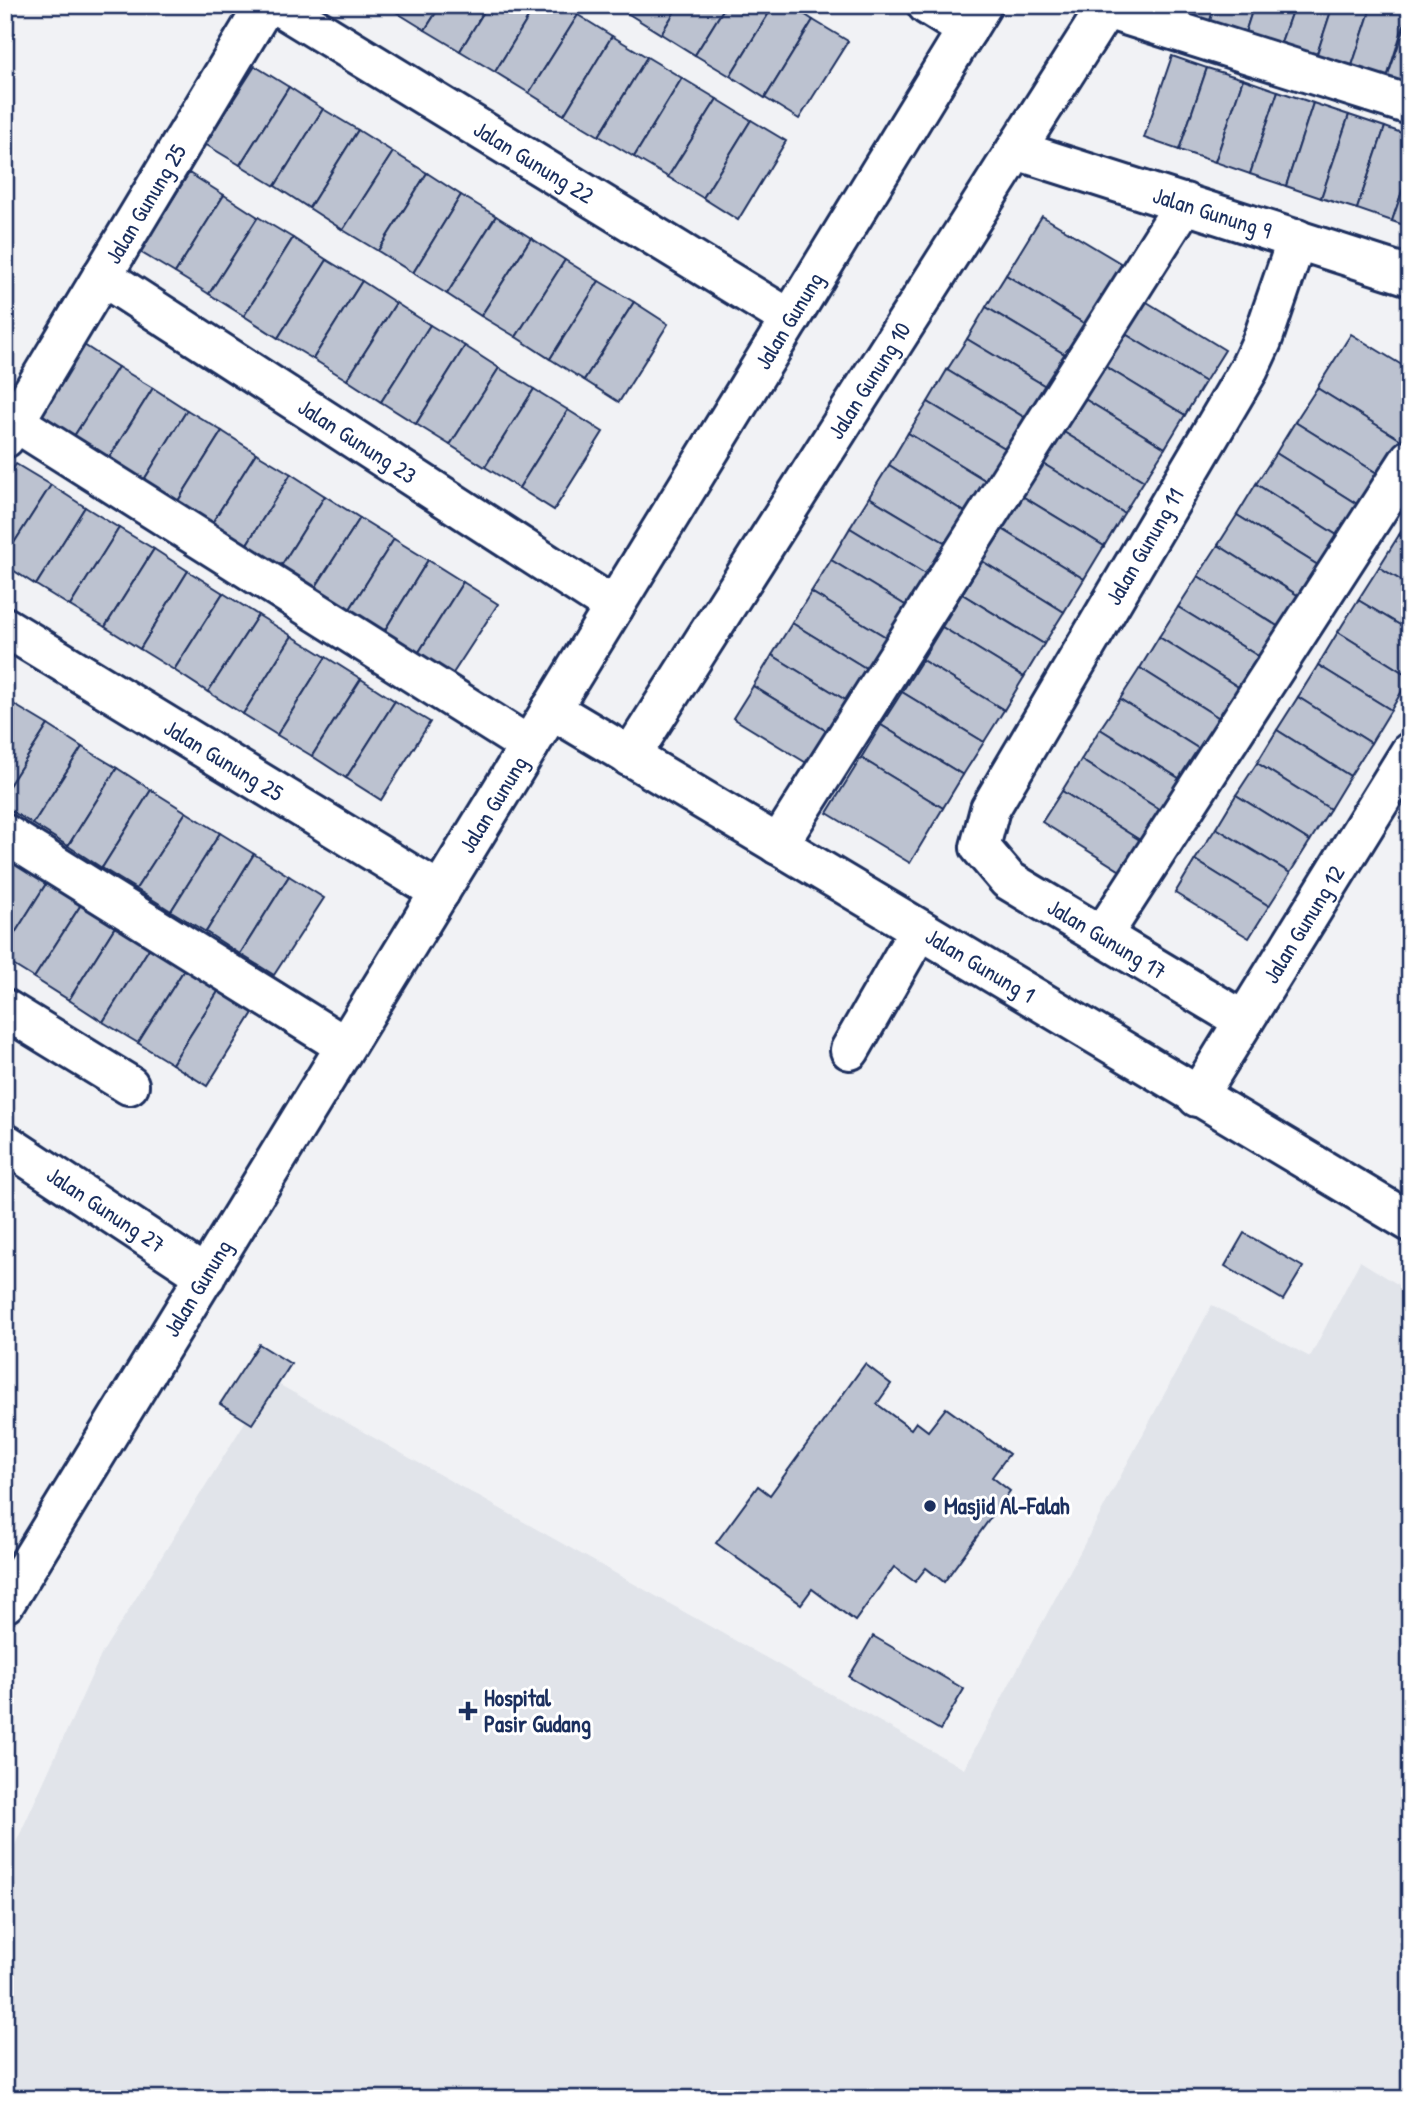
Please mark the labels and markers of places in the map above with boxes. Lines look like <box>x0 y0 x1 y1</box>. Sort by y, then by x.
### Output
place label: Masjid Al-Falah <box>944 1490 1070 1521</box>
marker: Masjid Al-Falah <box>922 1498 938 1514</box>
place label: Hospital Pasir Gudang <box>484 1682 591 1740</box>
marker: Hospital Pasir Gudang <box>458 1701 478 1721</box>

